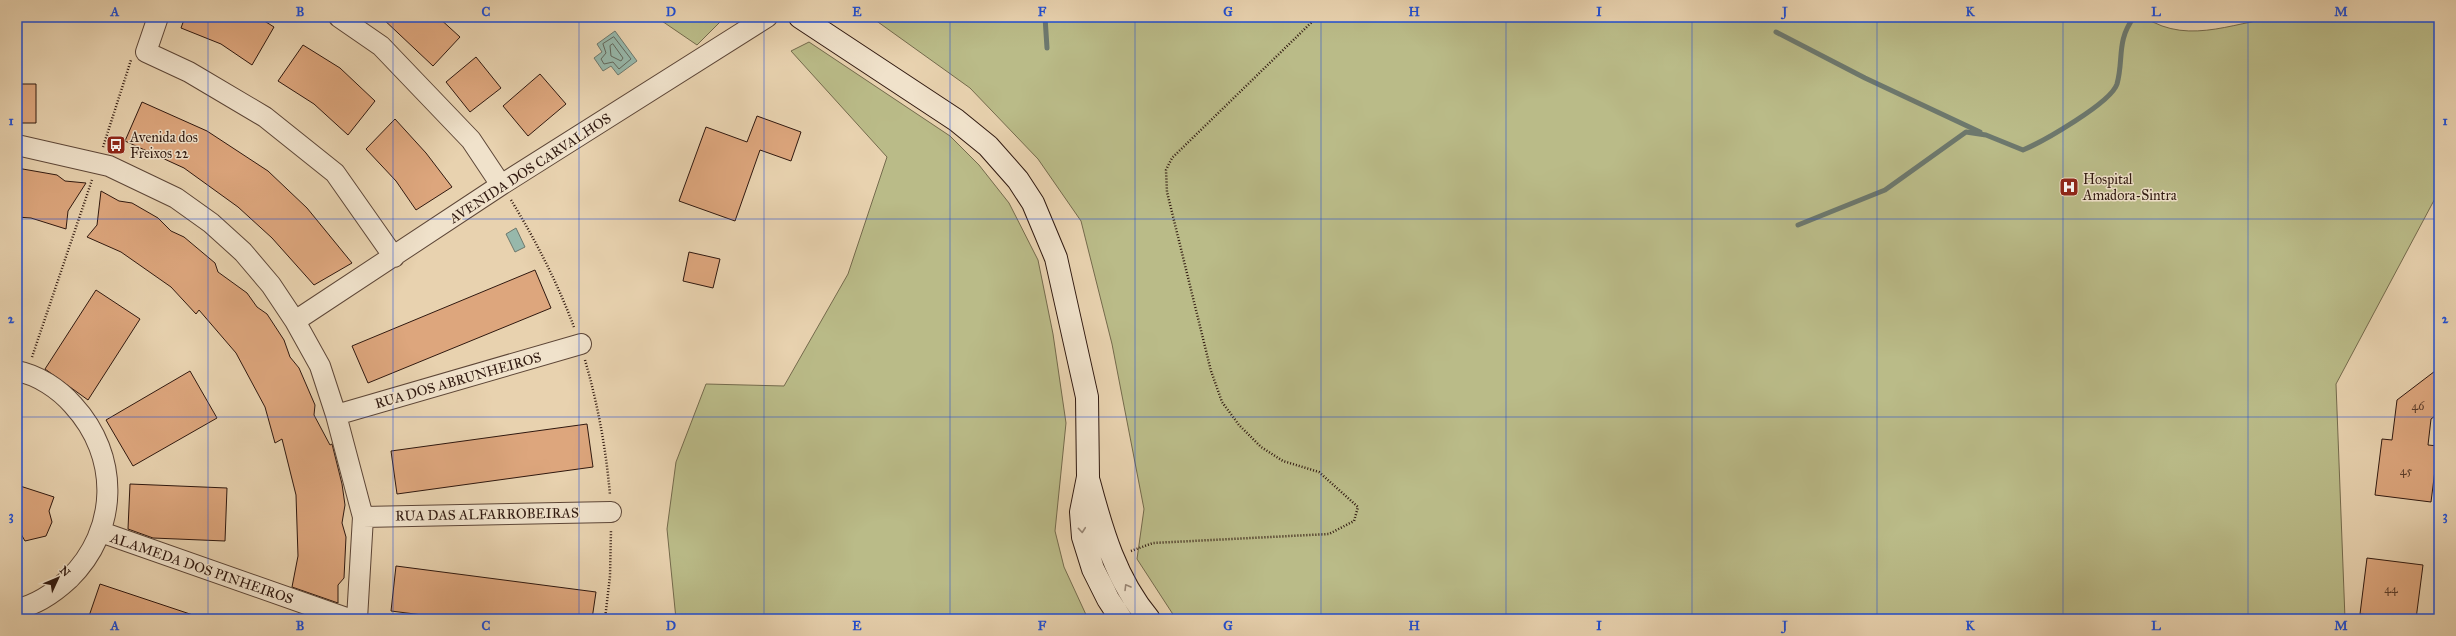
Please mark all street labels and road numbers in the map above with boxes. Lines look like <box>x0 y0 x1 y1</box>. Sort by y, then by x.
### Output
street label: AVENIDA DOS CARVALHOS <box>445 110 614 228</box>
street label: RUA DOS ABRUNHEIROS <box>373 349 543 412</box>
street label: RUA DAS ALFARROBEIRAS <box>395 504 579 525</box>
street label: ALAMEDA DOS PINHEIROS <box>107 529 296 608</box>

